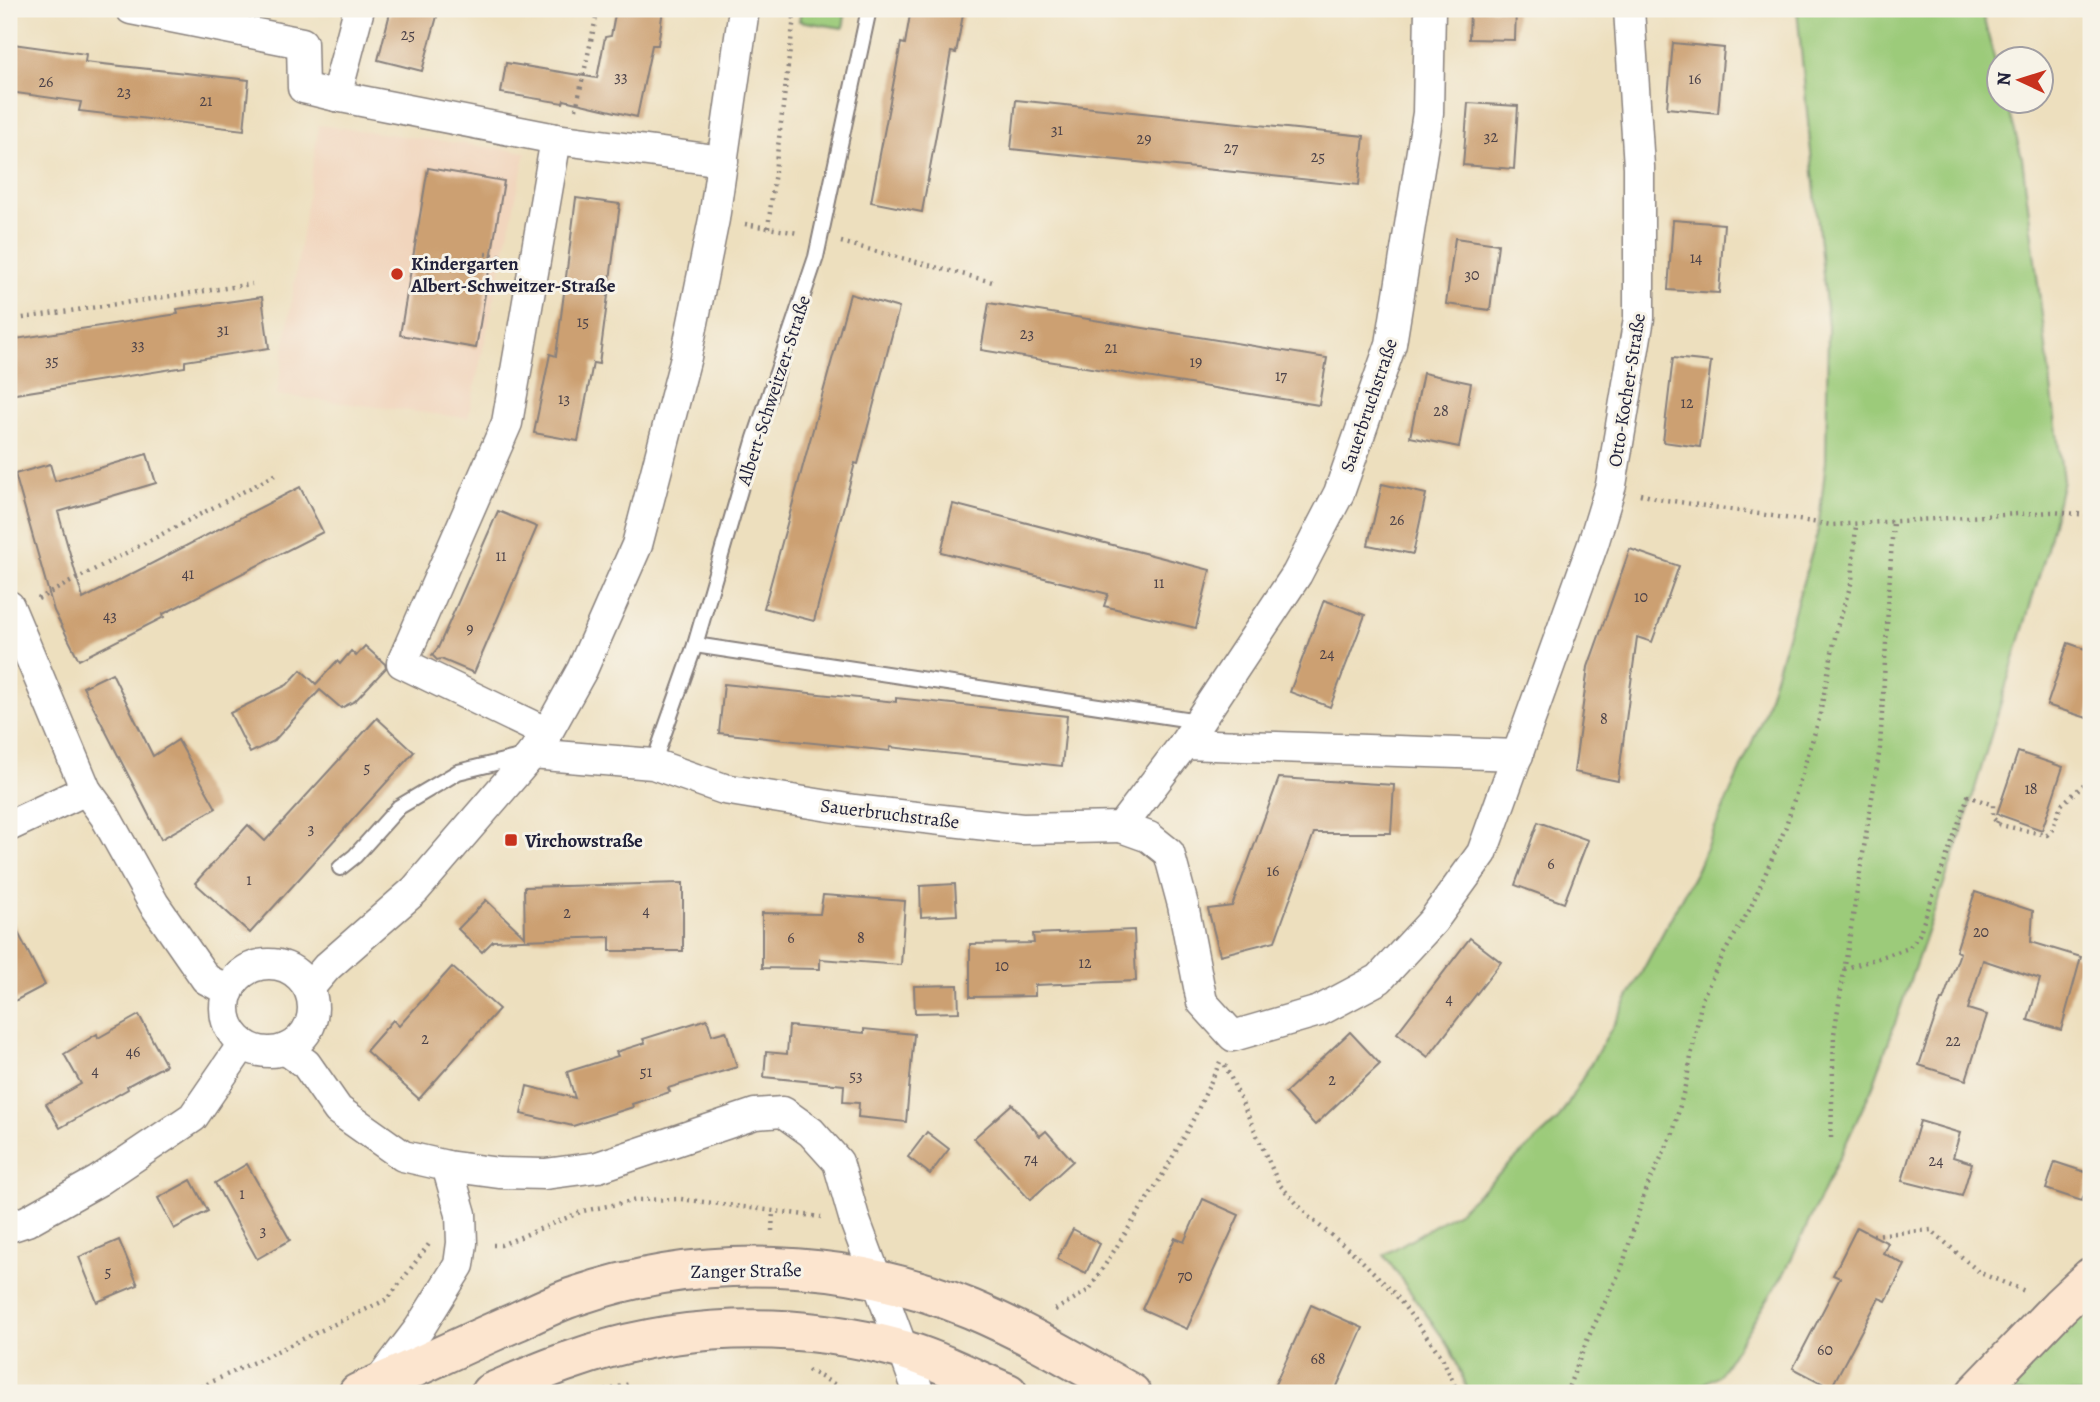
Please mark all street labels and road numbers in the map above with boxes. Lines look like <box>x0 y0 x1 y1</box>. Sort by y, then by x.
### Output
street label: Albert-Schweitzer-Straße <box>731 292 817 490</box>
street label: Otto-Kocher-Straße <box>1602 311 1652 469</box>
street label: Sauerbruchstraße <box>1334 335 1404 476</box>
street label: Sauerbruchstraße <box>819 793 961 835</box>
street label: Zanger Straße <box>690 1257 802 1285</box>

